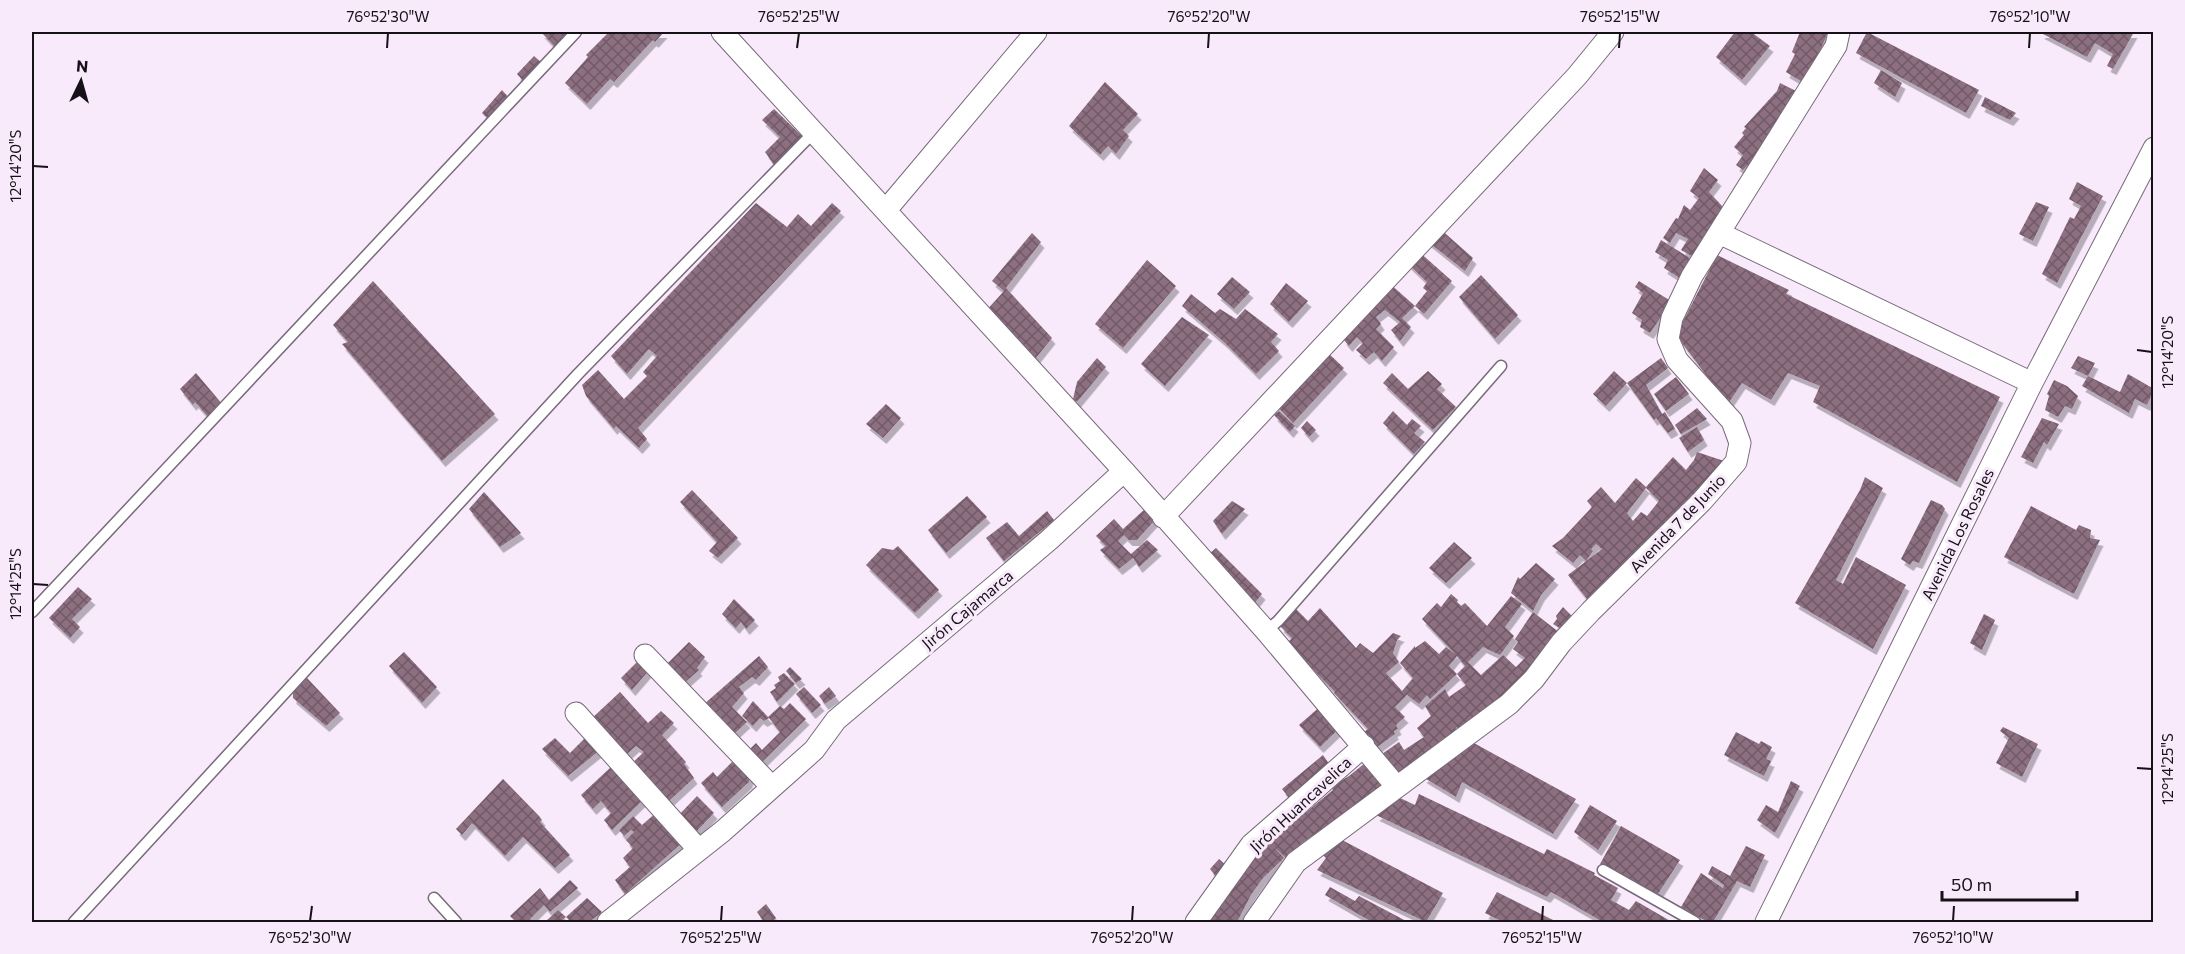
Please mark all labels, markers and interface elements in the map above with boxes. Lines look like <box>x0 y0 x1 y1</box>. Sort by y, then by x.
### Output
text: 76°52'30"W <box>346 7 430 25</box>
text: 76°52'25"W <box>758 7 840 25</box>
text: 76°52'20"W <box>1168 7 1250 25</box>
text: 76°52'15"W <box>1580 7 1660 25</box>
text: 76°52'10"W <box>1989 7 2071 25</box>
north arrow <box>51 51 111 111</box>
text: N <box>76 56 89 76</box>
text: 12°14'20"S <box>6 129 24 202</box>
text: 12°14'20"S <box>2158 315 2176 388</box>
street label: Avenida Los Rosales <box>1917 465 1997 603</box>
street label: Avenida 7 de Junio <box>1625 470 1729 576</box>
text: 12°14'25"S <box>6 548 24 620</box>
street label: Jirón Cajamarca <box>918 565 1016 653</box>
text: 12°14'25"S <box>2158 733 2176 805</box>
street label: Jirón Huancavelica <box>1245 752 1355 856</box>
scale bar <box>1942 864 2077 902</box>
text: 50 m <box>1951 873 1992 895</box>
text: 76°52'30"W <box>268 928 352 946</box>
text: 76°52'25"W <box>680 928 762 946</box>
text: 76°52'20"W <box>1091 928 1173 946</box>
text: 76°52'15"W <box>1502 928 1582 946</box>
text: 76°52'10"W <box>1912 928 1994 946</box>

